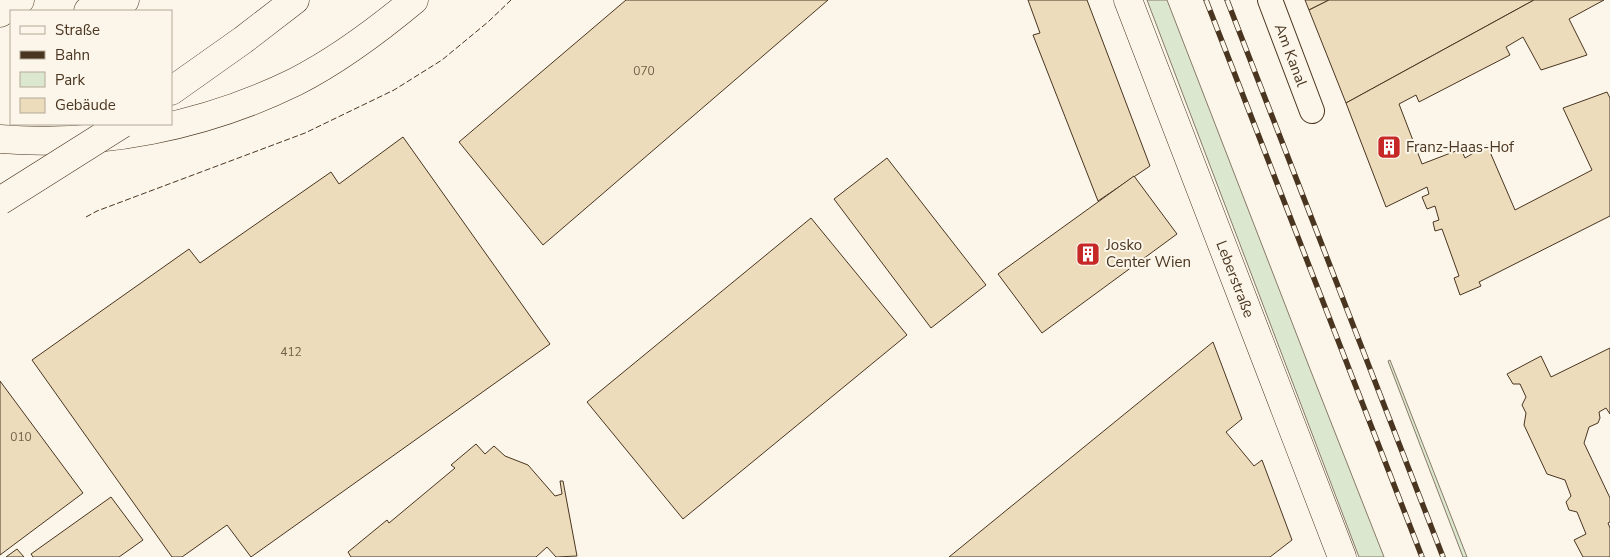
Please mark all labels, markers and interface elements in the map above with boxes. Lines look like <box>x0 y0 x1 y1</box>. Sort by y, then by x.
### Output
legend <box>10 10 172 125</box>
text: Straße <box>55 20 100 40</box>
street label: Am Kanal <box>1270 21 1312 90</box>
text: Bahn <box>55 45 90 65</box>
house number: 070 <box>633 63 655 79</box>
text: Park <box>55 70 85 90</box>
text: Gebäude <box>55 95 116 115</box>
building icon: Franz-Haas-Hof <box>1376 134 1402 160</box>
place label: Franz-Haas-Hof <box>1406 137 1515 157</box>
place label: Josko Center Wien <box>1105 235 1191 272</box>
street label: Leberstraße <box>1211 238 1259 321</box>
building icon: Josko Center Wien <box>1075 241 1101 267</box>
house number: 412 <box>280 344 302 360</box>
house number: 010 <box>10 429 32 445</box>

